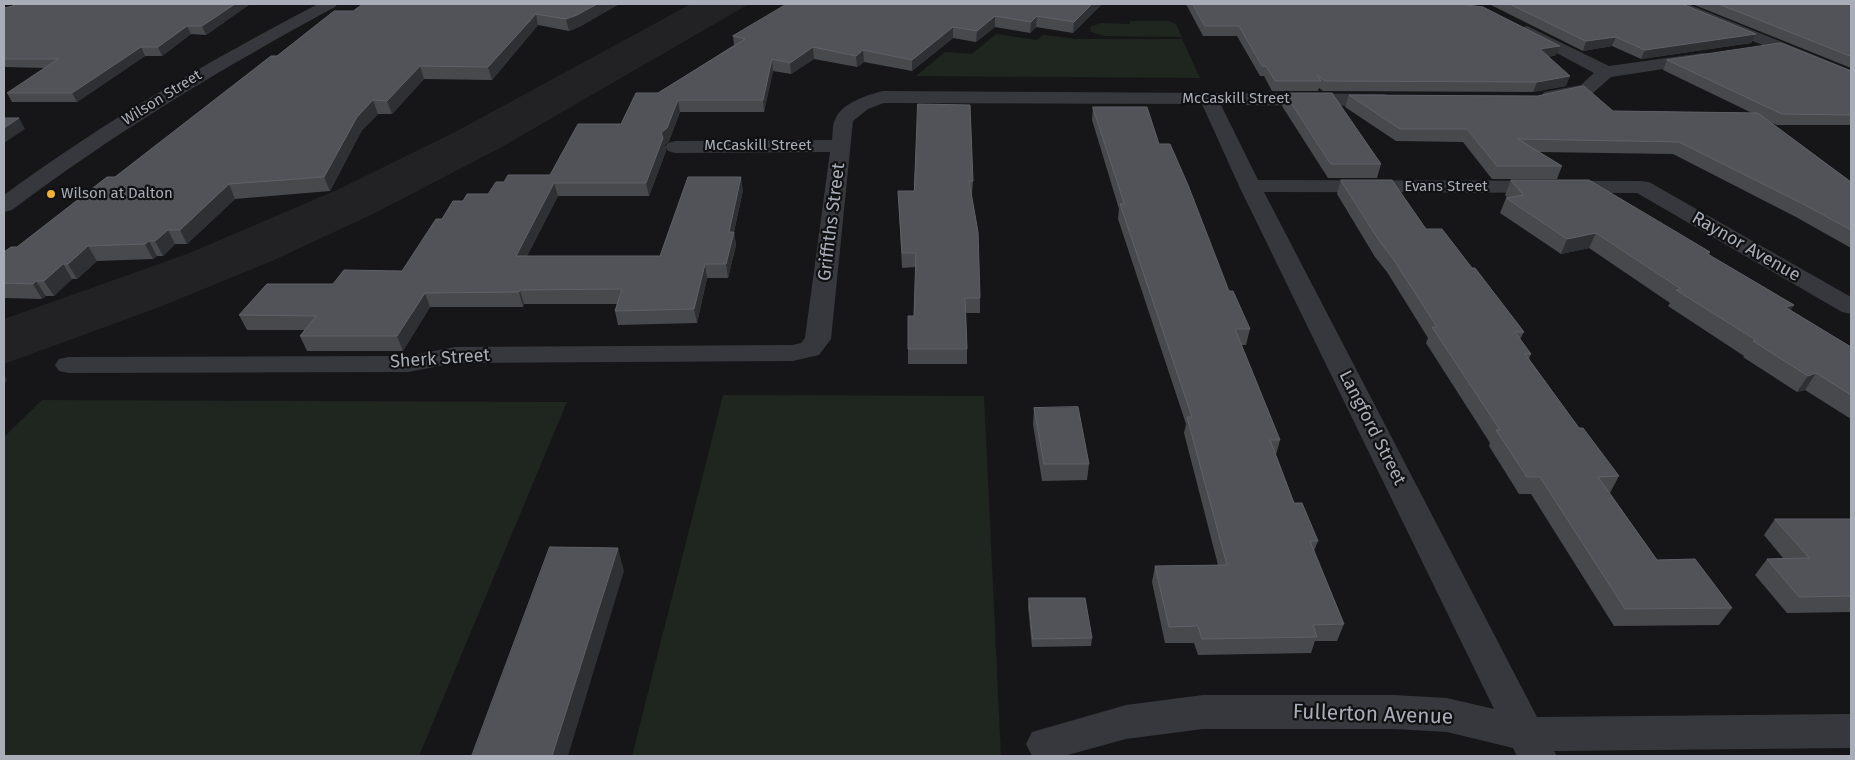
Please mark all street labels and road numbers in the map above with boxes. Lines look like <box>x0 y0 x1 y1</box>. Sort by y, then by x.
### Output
street label: Wilson Street <box>119 66 205 130</box>
street label: McCaskill Street <box>1182 90 1290 108</box>
street label: McCaskill Street <box>704 137 812 155</box>
street label: Griffiths Street <box>814 162 850 282</box>
street label: Evans Street <box>1404 178 1488 196</box>
street label: Raynor Avenue <box>1688 207 1804 287</box>
street label: Sherk Street <box>389 345 491 373</box>
street label: Langford Street <box>1334 367 1410 489</box>
street label: Fullerton Avenue <box>1292 700 1454 730</box>

